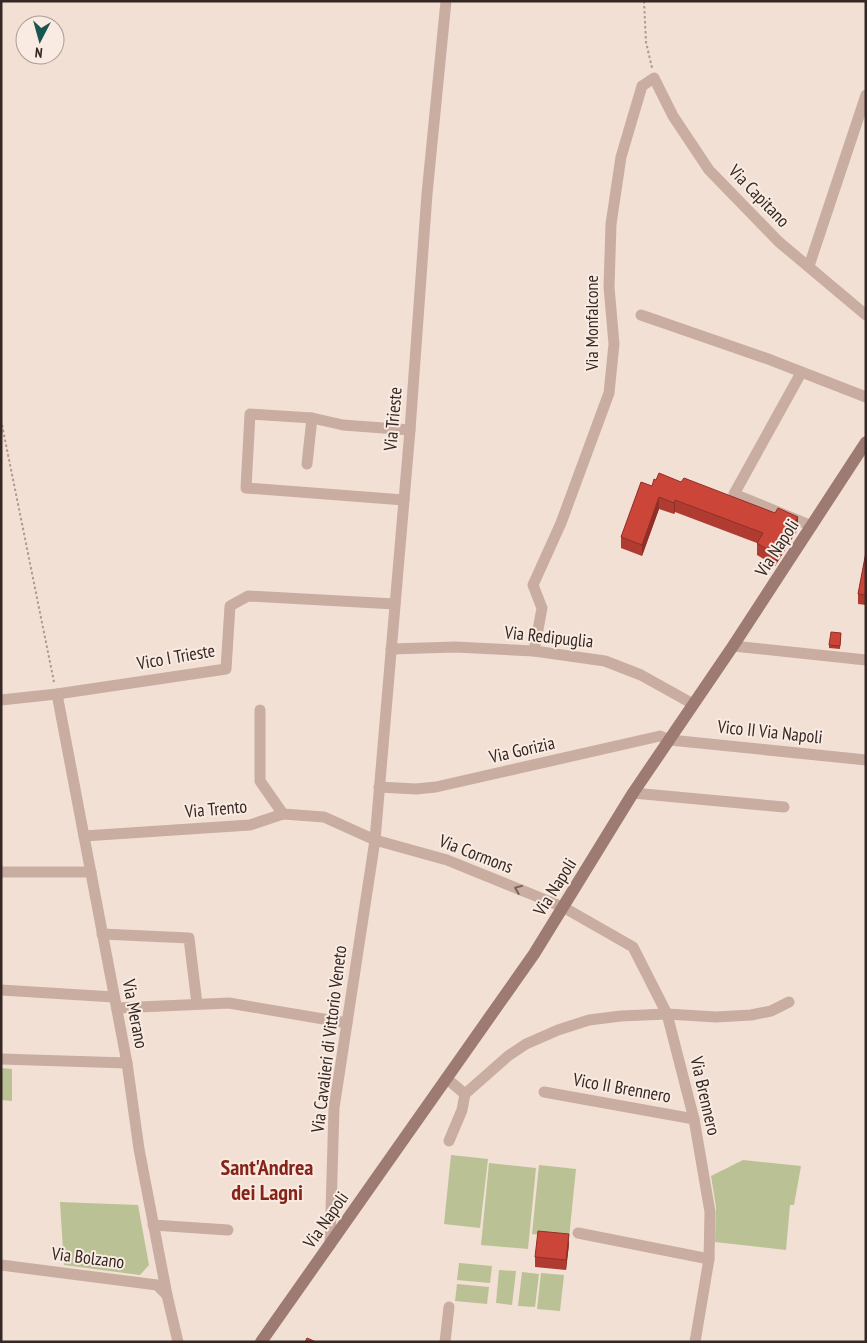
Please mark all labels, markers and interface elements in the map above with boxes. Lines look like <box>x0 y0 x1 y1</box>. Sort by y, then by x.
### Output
north arrow <box>15 15 65 65</box>
text: N <box>34 44 43 62</box>
street label: Via Capitano <box>723 159 795 232</box>
street label: Via Monfalcone <box>580 275 603 372</box>
street label: Via Trieste <box>378 386 407 453</box>
street label: Via Napoli <box>749 515 804 582</box>
street label: Via Redipuglia <box>503 620 595 653</box>
street label: Vico I Trieste <box>134 638 217 675</box>
street label: Vico II Via Napoli <box>715 714 824 748</box>
street label: Via Gorizia <box>486 731 557 768</box>
street label: Via Trento <box>183 794 248 823</box>
street label: Via Cormons <box>435 829 516 878</box>
street label: Via Napoli <box>527 854 581 921</box>
one-way arrow <box>514 884 523 895</box>
street label: Via Cavalieri di Vittorio Veneto <box>305 944 351 1135</box>
street label: Via Merano <box>117 976 153 1051</box>
street label: Via Brennero <box>685 1053 726 1138</box>
street label: Vico II Brennero <box>570 1067 673 1107</box>
district label: Sant'Andrea dei Lagni <box>221 1153 313 1206</box>
street label: Via Napoli <box>297 1187 353 1253</box>
street label: Via Bolzano <box>49 1242 126 1273</box>

